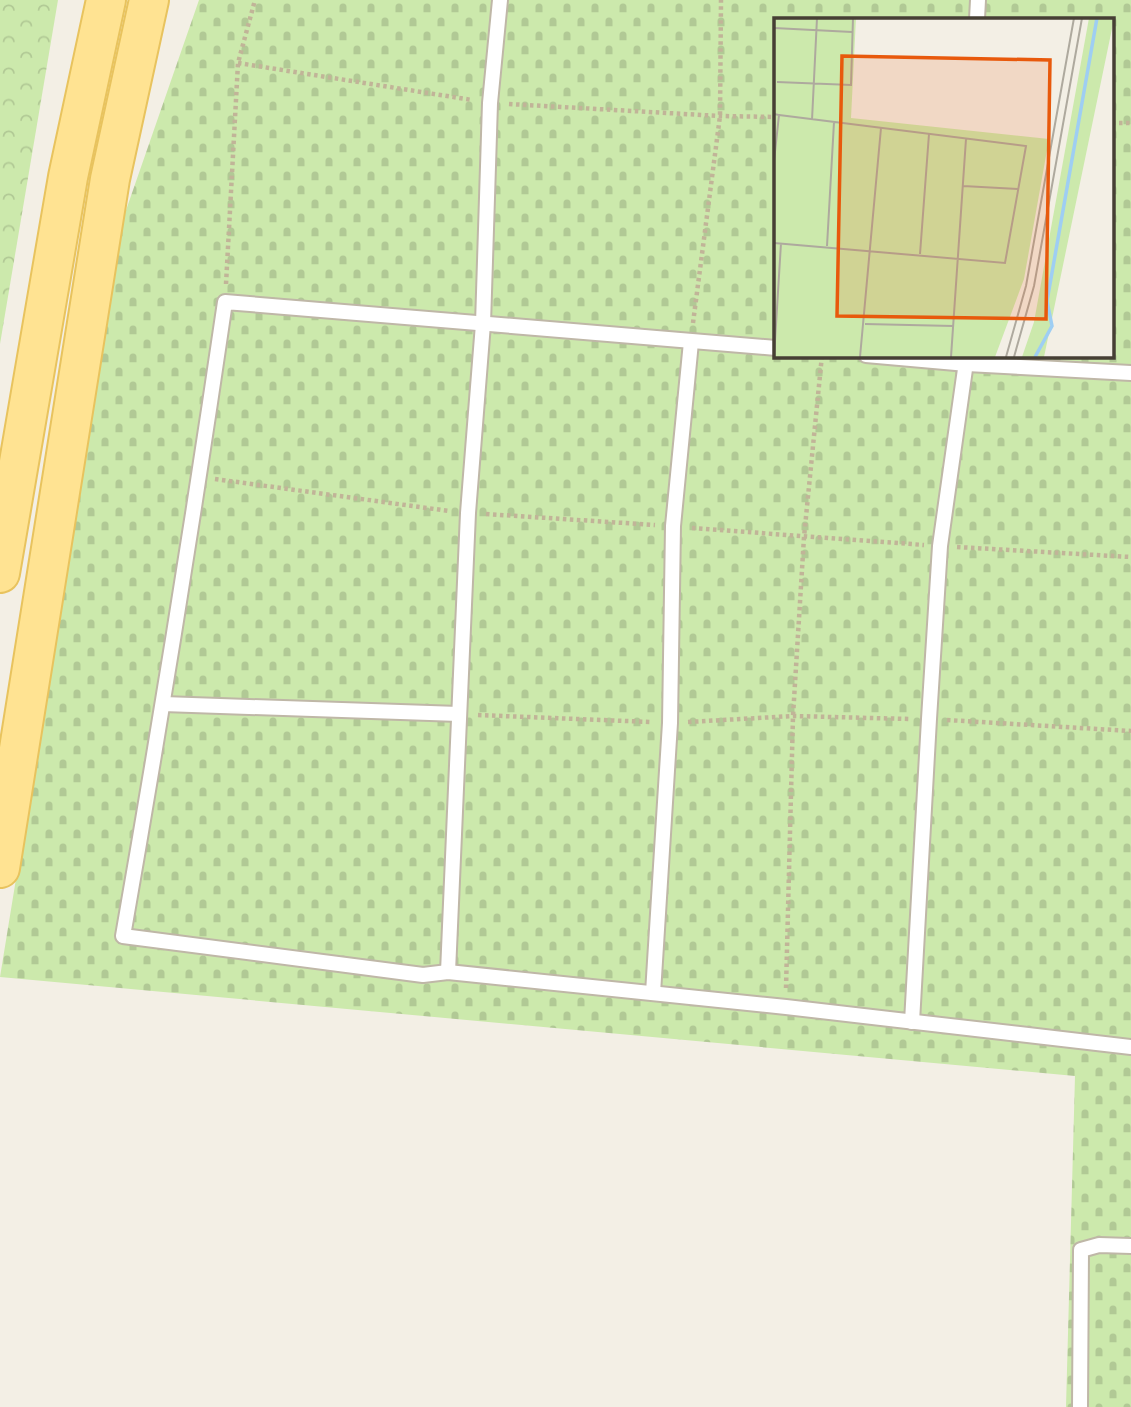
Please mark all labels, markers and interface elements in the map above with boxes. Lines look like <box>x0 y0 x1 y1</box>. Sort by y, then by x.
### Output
inset map <box>774 18 1114 357</box>

